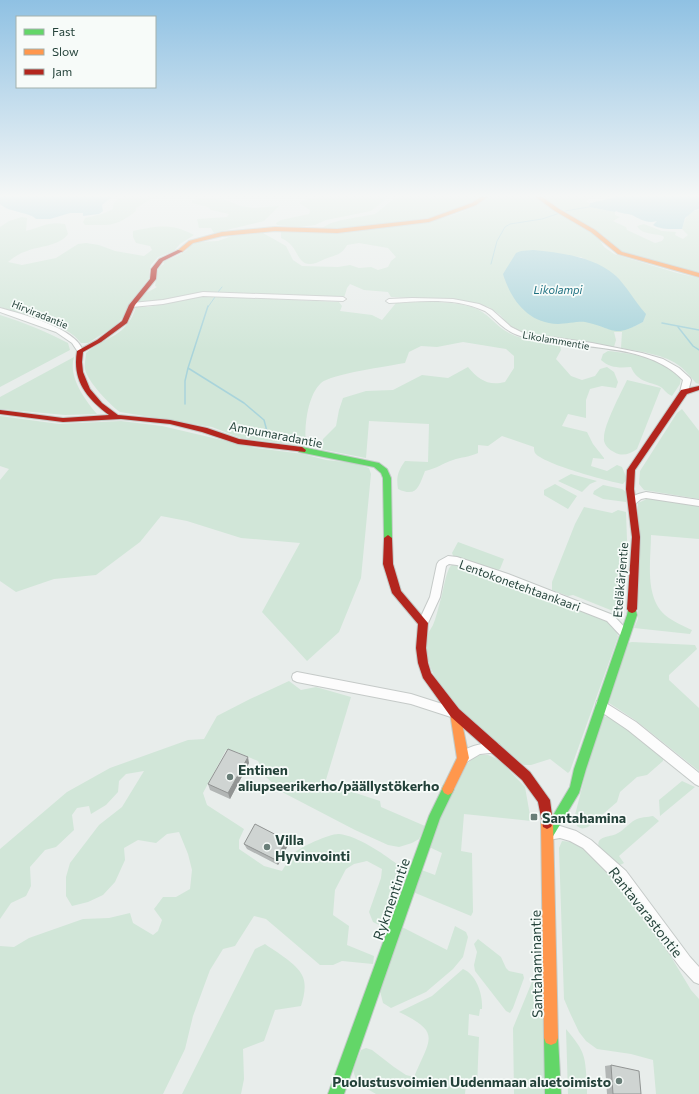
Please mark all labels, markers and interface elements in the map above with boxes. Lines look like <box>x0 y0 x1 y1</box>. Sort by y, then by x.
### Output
legend <box>16 16 156 88</box>
text: Fast <box>52 24 75 38</box>
text: Slow <box>52 44 79 58</box>
text: Jam <box>52 64 72 79</box>
water label: Likolampi <box>534 283 584 296</box>
street label: Hirviradantie <box>10 297 70 331</box>
street label: Likolammentie <box>522 328 590 352</box>
street label: Ampumaradantie <box>228 418 324 450</box>
street label: Eteläkärjentie <box>610 542 630 618</box>
street label: Lentokonetehtaankaari <box>458 557 582 613</box>
place label: Entinen aliupseerikerho/päällystökerho <box>238 761 439 794</box>
marker: Entinen aliupseerikerho/päällystökerho <box>225 772 235 782</box>
place label: Santahamina <box>542 809 626 826</box>
marker: Santahamina <box>529 812 539 822</box>
place label: Villa Hyvinvointi <box>275 831 350 864</box>
marker: Villa Hyvinvointi <box>262 842 272 852</box>
street label: Rykmentintie <box>369 856 413 942</box>
street label: Rantavarastontie <box>605 864 687 960</box>
street label: Santahaminantie <box>527 910 545 1018</box>
place label: Puolustusvoimien Uudenmaan aluetoimisto <box>332 1073 611 1090</box>
marker: Puolustusvoimien Uudenmaan aluetoimisto <box>614 1076 624 1086</box>

